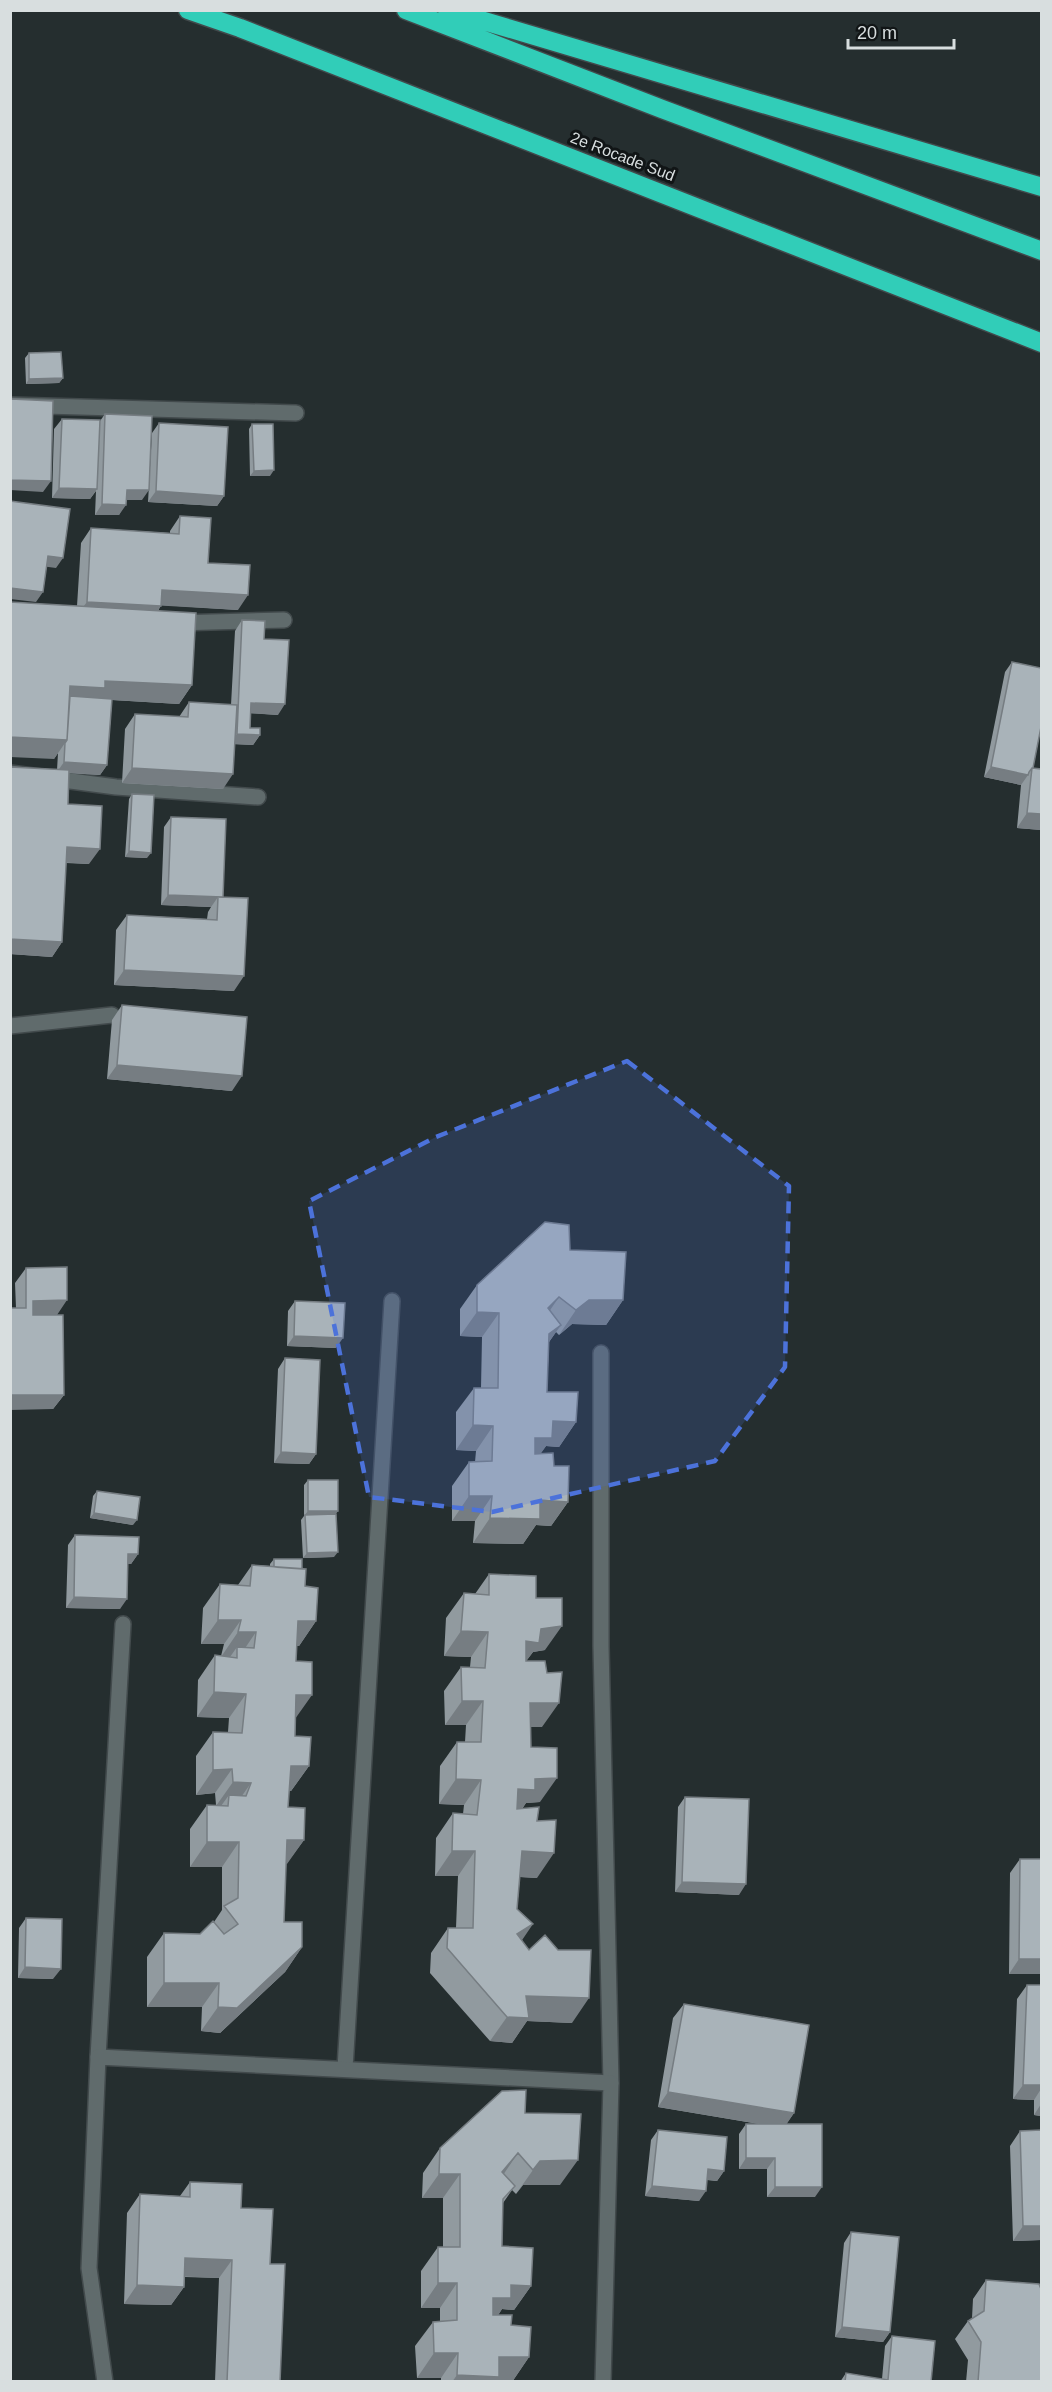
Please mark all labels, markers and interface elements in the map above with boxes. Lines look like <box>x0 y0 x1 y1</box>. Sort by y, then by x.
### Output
scale bar <box>848 12 954 50</box>
text: 20 m <box>857 23 897 43</box>
street label: 2e Rocade Sud <box>568 129 677 184</box>

